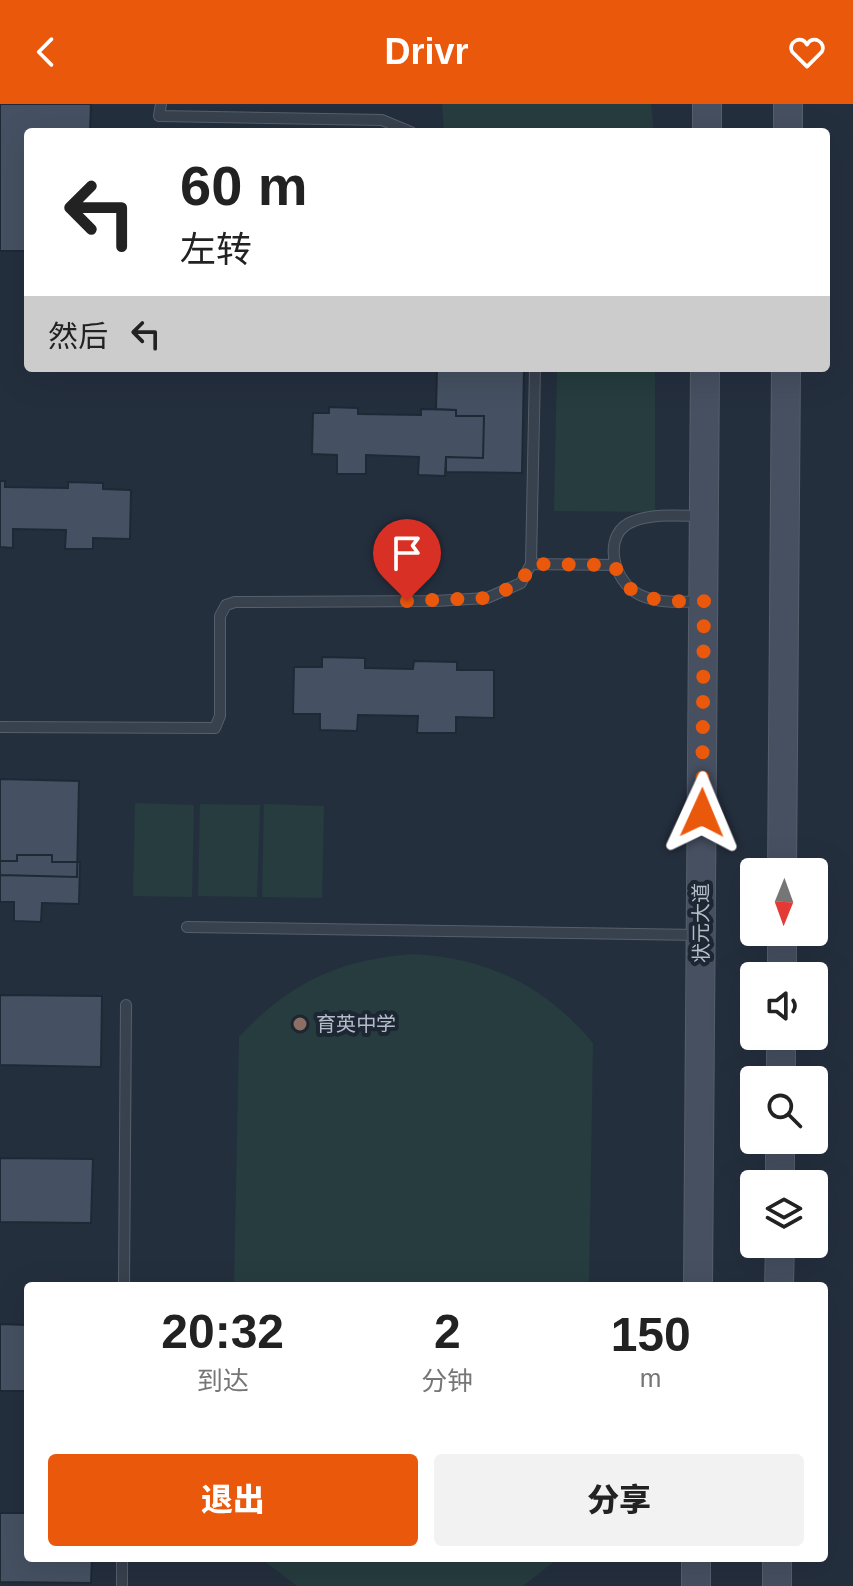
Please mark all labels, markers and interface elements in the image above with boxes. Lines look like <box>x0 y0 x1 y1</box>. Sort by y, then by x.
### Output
icon: back <box>24 30 68 74</box>
icon: heart <box>785 30 829 74</box>
text: Drivr <box>384 31 469 72</box>
text: 60 m <box>180 154 308 217</box>
icon: left <box>48 160 152 264</box>
text: 左转 <box>180 229 252 270</box>
icon: left <box>124 312 168 356</box>
text: 然后 <box>48 320 108 353</box>
pin <box>373 519 441 601</box>
icon: arrive <box>385 531 429 575</box>
position arrow <box>660 771 744 855</box>
north arrow <box>740 858 828 946</box>
map controls <box>740 858 828 1258</box>
street label: 状元大道 <box>690 883 712 963</box>
button: sound <box>740 962 828 1050</box>
place label: 育英中学 <box>316 1013 396 1035</box>
marker: 育英中学 <box>291 1015 309 1033</box>
button: search <box>740 1066 828 1154</box>
button: layers <box>740 1170 828 1258</box>
text: 20:32 <box>161 1305 284 1358</box>
text: 2 <box>434 1305 461 1358</box>
text: 150 <box>611 1308 691 1361</box>
text: m <box>640 1363 662 1393</box>
text: 到达 <box>197 1366 249 1396</box>
text: 分钟 <box>421 1366 473 1396</box>
button: 退出 <box>48 1454 418 1546</box>
button: 分享 <box>434 1454 804 1546</box>

